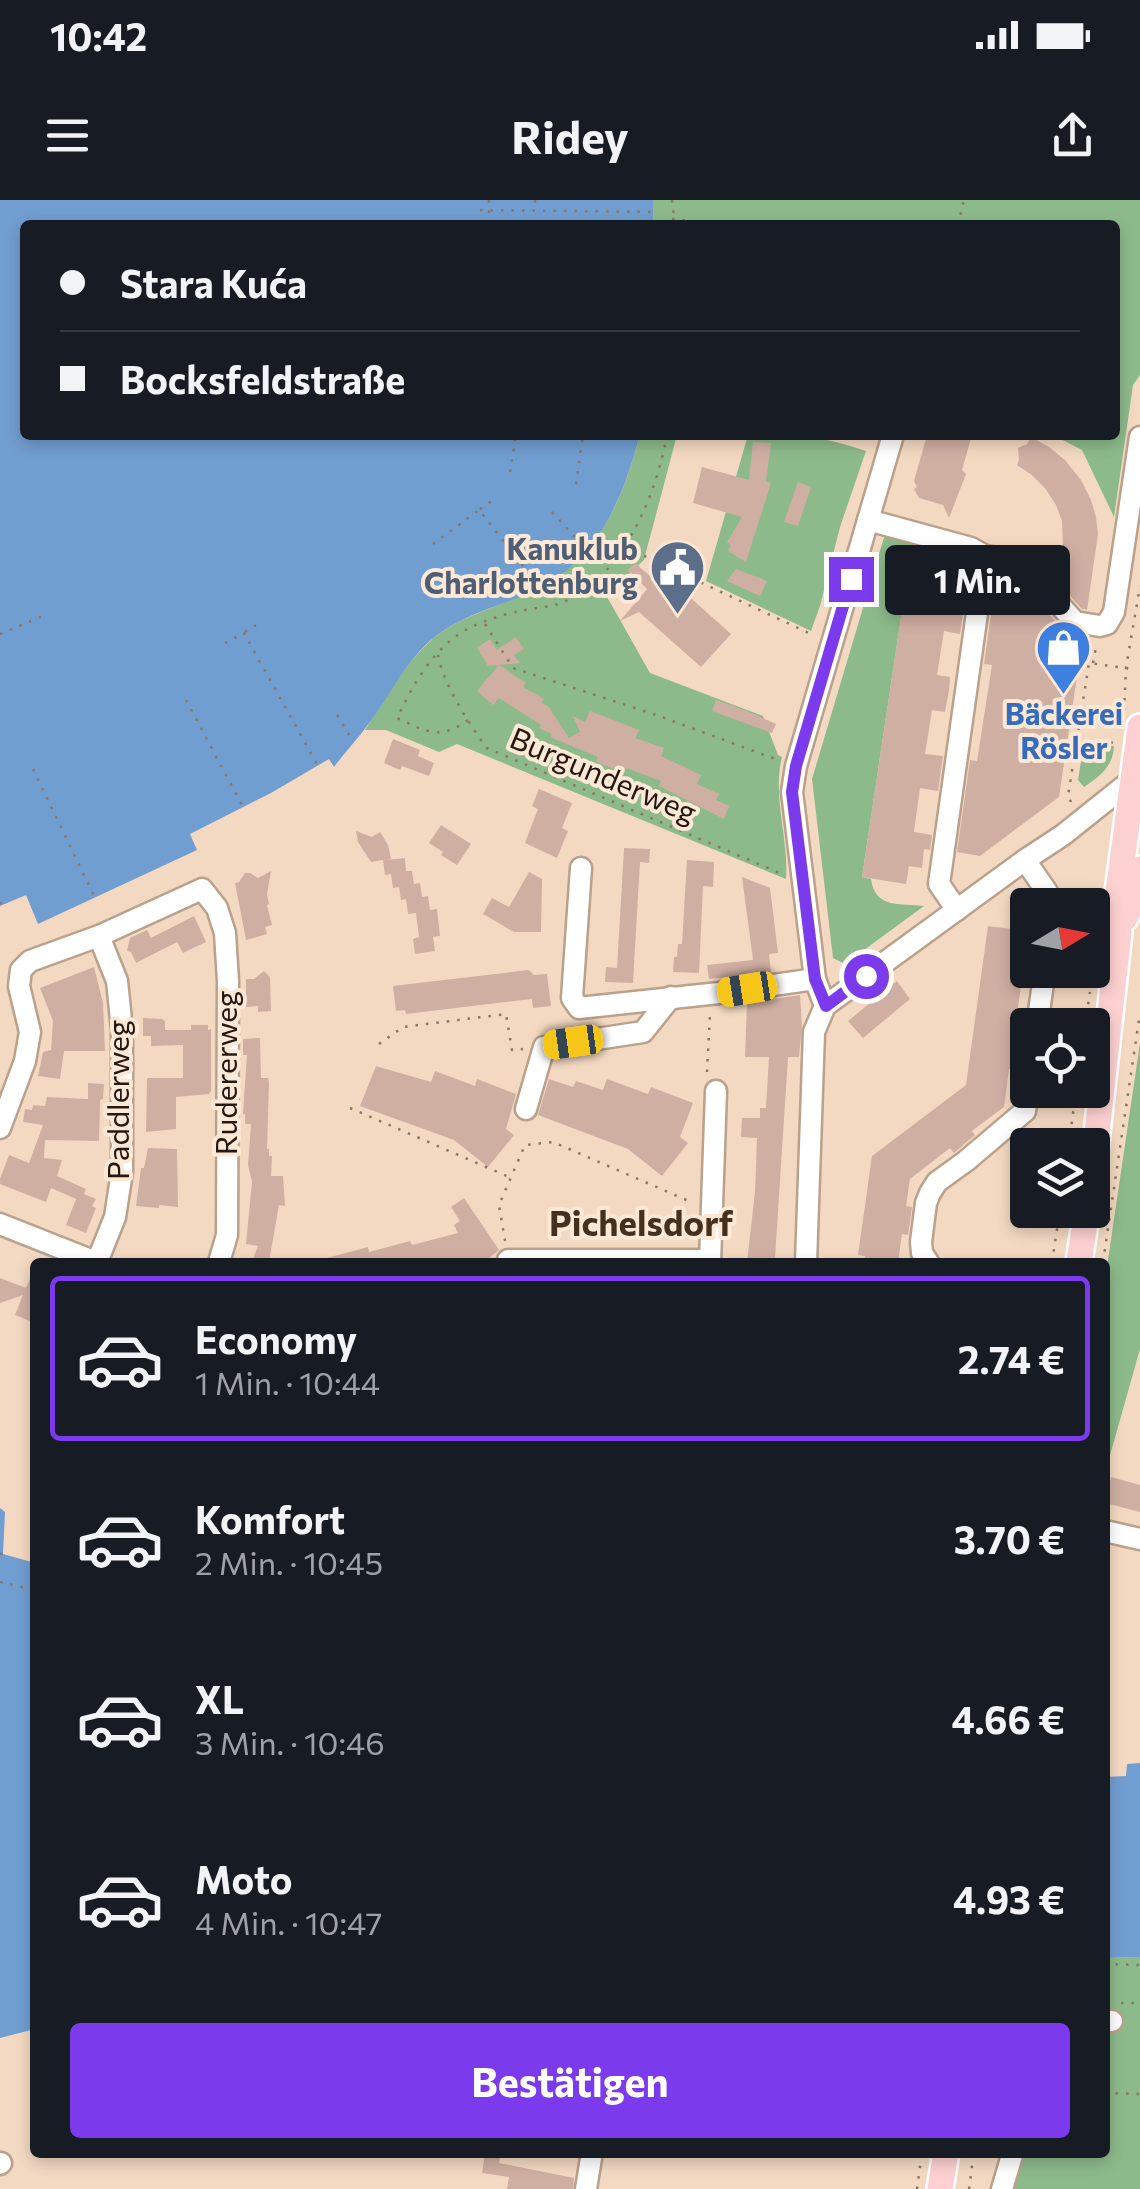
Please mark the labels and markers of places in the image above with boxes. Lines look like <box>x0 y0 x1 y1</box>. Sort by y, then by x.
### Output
place label: Kanuklub Charlottenburg <box>424 529 638 600</box>
public building icon: Kanuklub Charlottenburg <box>647 537 707 616</box>
shop icon: Bäckerei Rösler <box>1034 617 1094 696</box>
place label: Bäckerei Rösler <box>1005 694 1123 765</box>

